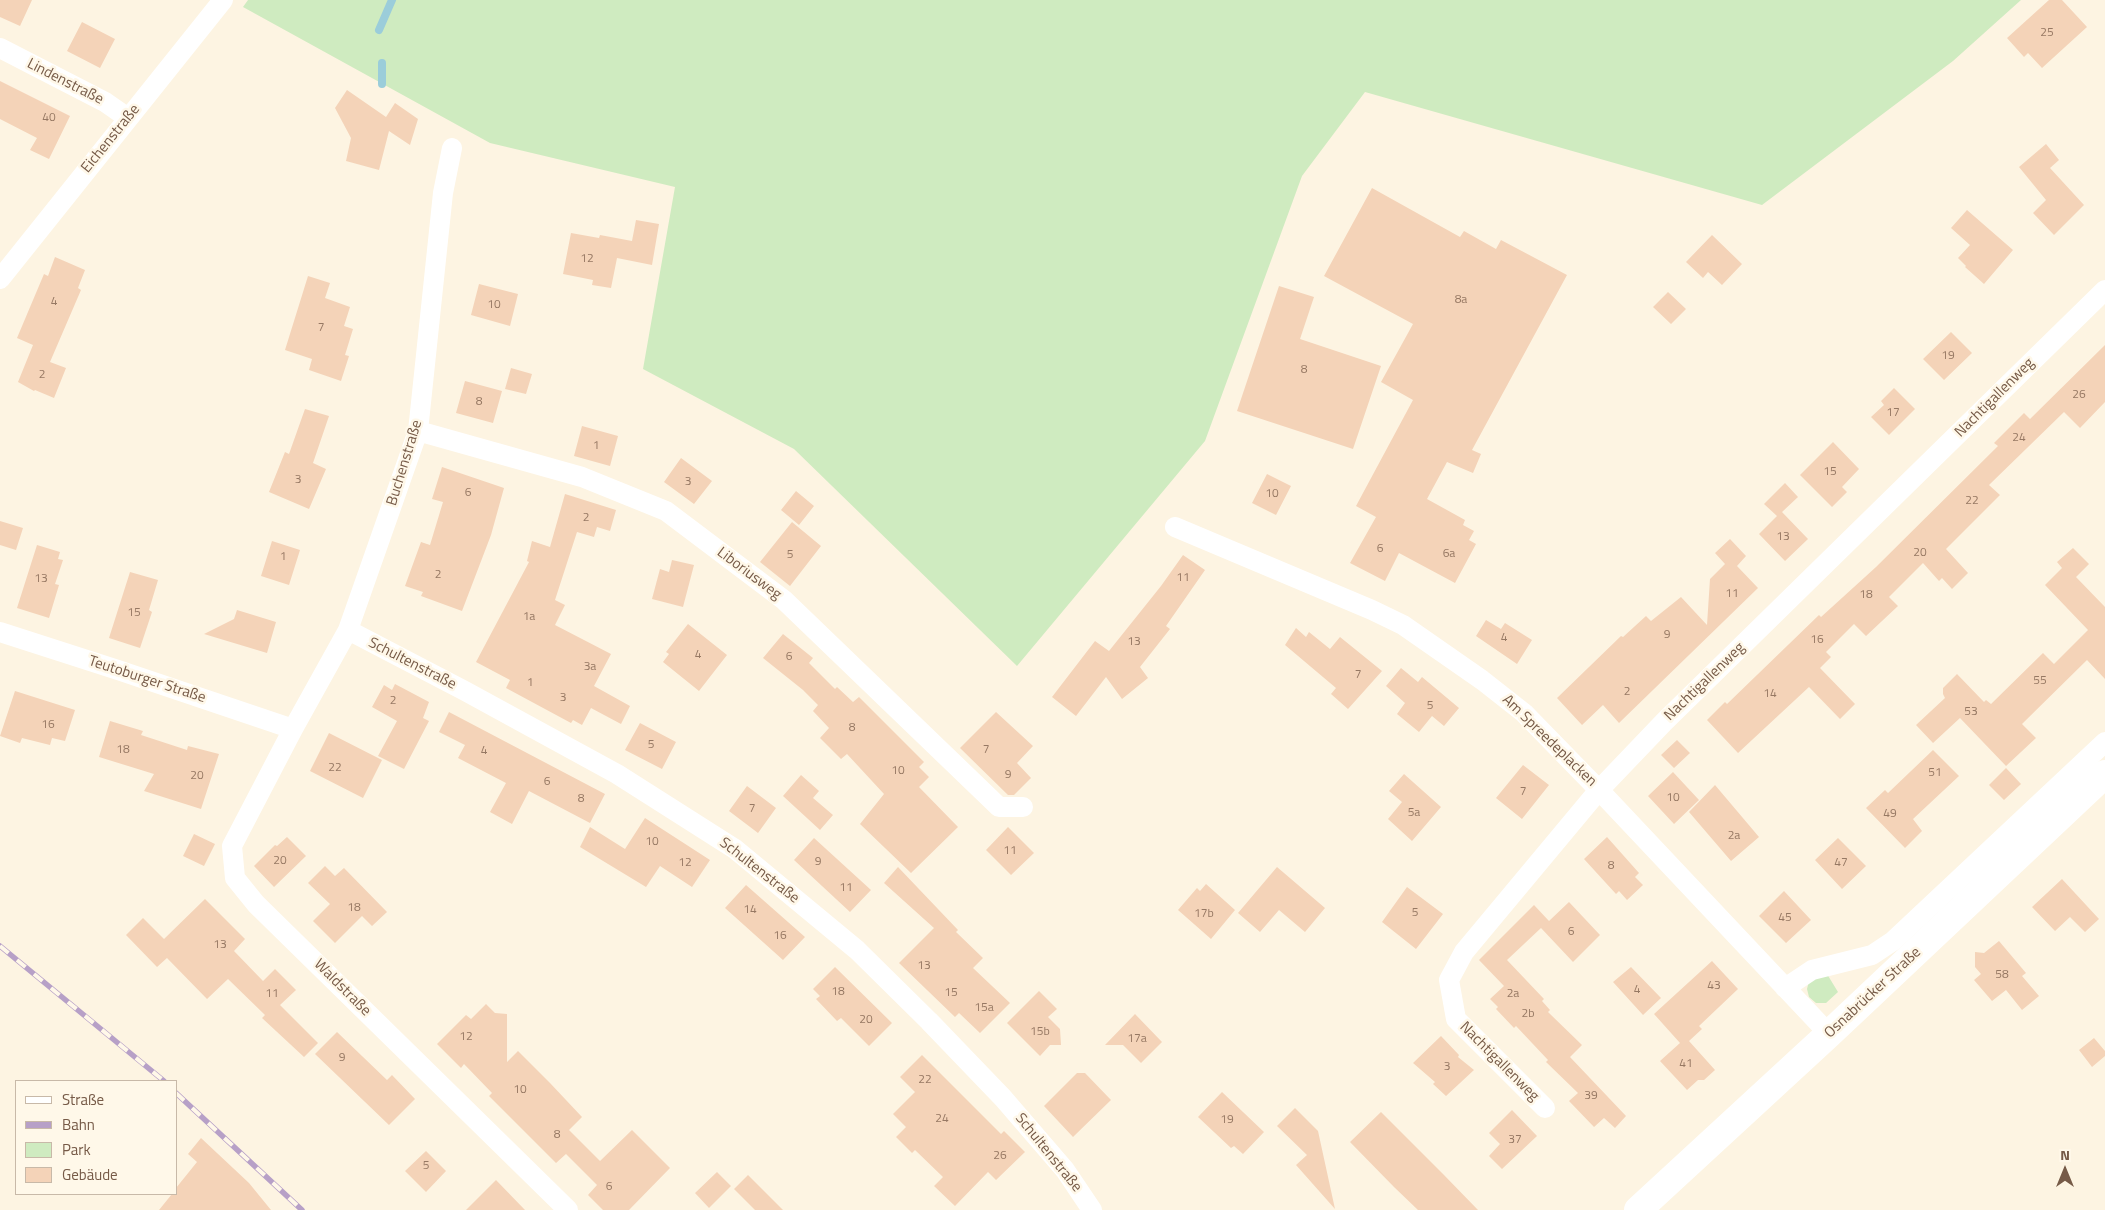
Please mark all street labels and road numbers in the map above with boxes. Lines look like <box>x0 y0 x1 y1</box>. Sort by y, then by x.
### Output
street label: Lindenstraße <box>24 55 106 109</box>
street label: Eichenstraße <box>78 101 144 177</box>
street label: Nachtigallenweg <box>1951 354 2039 442</box>
street label: Buchenstraße <box>383 418 427 508</box>
street label: Liboriusweg <box>713 544 785 604</box>
street label: Schultenstraße <box>365 634 459 694</box>
street label: Nachtigallenweg <box>1661 639 1749 725</box>
street label: Teutoburger Straße <box>86 653 208 707</box>
street label: Am Spreedeplacken <box>1498 691 1600 791</box>
street label: Schultenstraße <box>716 834 802 908</box>
street label: Osnabrücker Straße <box>1821 944 1925 1042</box>
street label: Waldstraße <box>310 956 374 1020</box>
street label: Nachtigallenweg <box>1455 1018 1543 1106</box>
street label: Schultenstraße <box>1011 1110 1085 1196</box>

